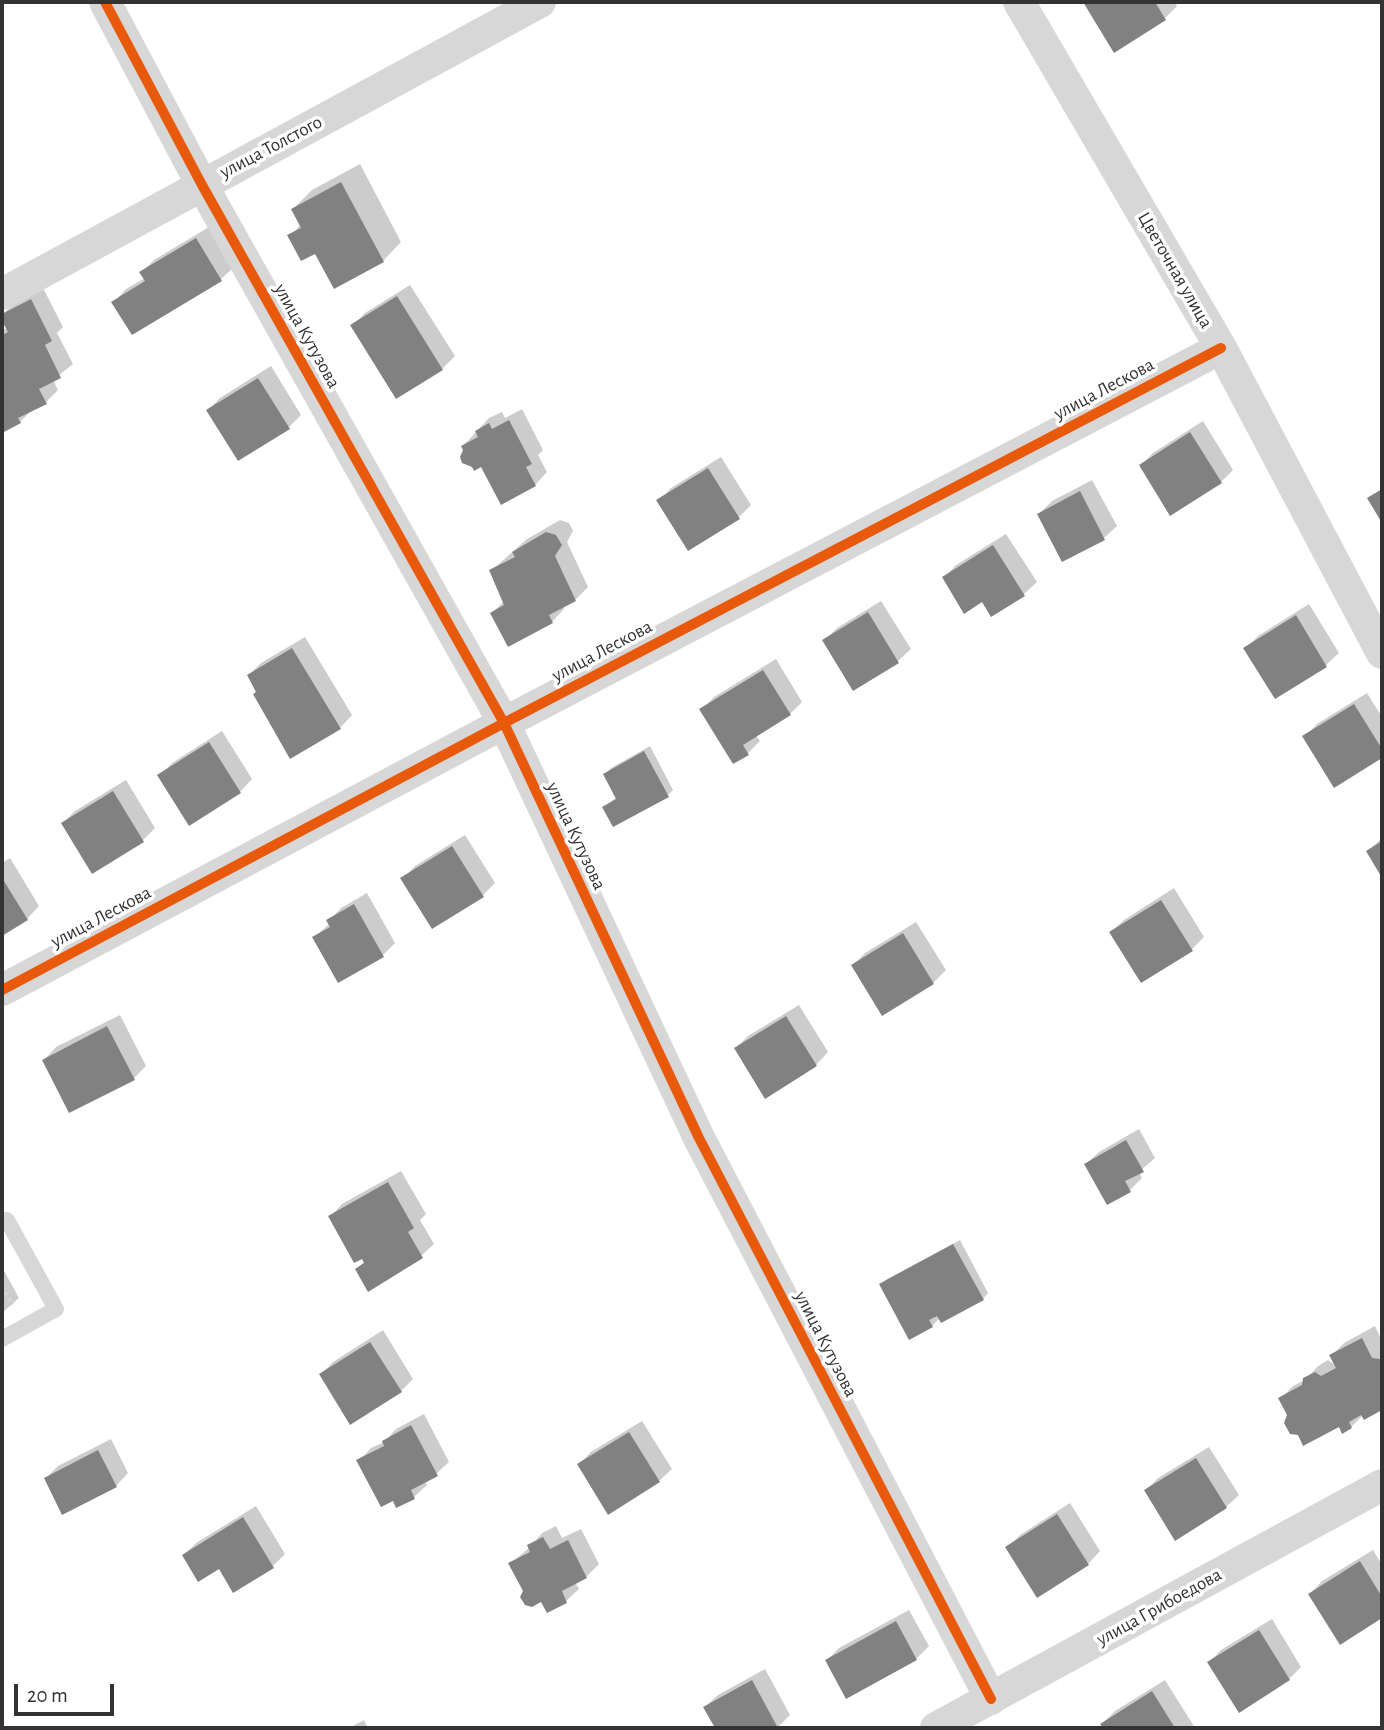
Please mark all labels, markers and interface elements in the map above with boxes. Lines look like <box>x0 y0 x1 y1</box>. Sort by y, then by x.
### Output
street label: улица Толстого <box>216 110 326 184</box>
street label: Цветочная улица <box>1132 208 1218 332</box>
street label: улица Кутузова <box>269 280 345 392</box>
street label: улица Лескова <box>1050 353 1158 425</box>
street label: улица Лескова <box>548 615 656 687</box>
street label: улица Кутузова <box>541 779 611 893</box>
street label: улица Лескова <box>47 881 155 953</box>
street label: улица Кутузова <box>789 1287 863 1401</box>
street label: улица Грибоедова <box>1092 1563 1226 1651</box>
scale bar <box>18 1670 117 1714</box>
text: 20 m <box>27 1685 68 1706</box>

